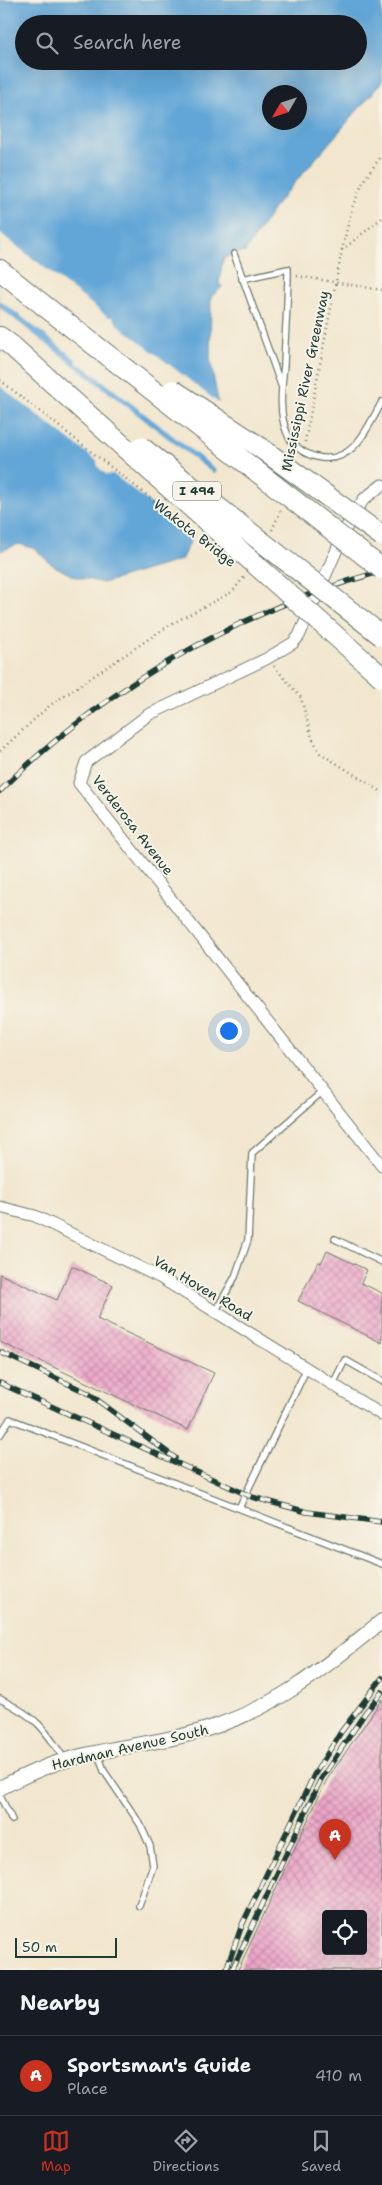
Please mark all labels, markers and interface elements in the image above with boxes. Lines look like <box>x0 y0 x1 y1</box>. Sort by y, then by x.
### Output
search box <box>15 15 367 70</box>
icon: search <box>33 29 61 57</box>
text: Search here <box>73 30 182 55</box>
north arrow <box>262 85 307 130</box>
street label: Mississippi River Greenway <box>277 289 333 473</box>
road number: I 494 <box>173 482 221 501</box>
street label: Wakota Bridge <box>150 495 240 571</box>
street label: Verderosa Avenue <box>88 771 178 879</box>
your location <box>216 1018 242 1044</box>
street label: Van Hoven Road <box>150 1251 256 1325</box>
street label: Hardman Avenue South <box>50 1720 210 1774</box>
pin: A <box>319 1819 351 1860</box>
map controls <box>322 1910 367 1955</box>
button: locate <box>322 1910 367 1955</box>
scale bar <box>15 1935 118 1958</box>
text: 50 m <box>22 1938 57 1956</box>
text: Nearby <box>20 1989 100 2017</box>
text: Sportsman's Guide <box>67 2053 251 2078</box>
text: A <box>30 2065 42 2086</box>
text: 410 m <box>315 2065 362 2086</box>
text: Place <box>67 2078 108 2099</box>
tab: Map <box>41 2127 71 2175</box>
tab: Directions <box>153 2127 219 2175</box>
tab: Saved <box>301 2127 341 2175</box>

